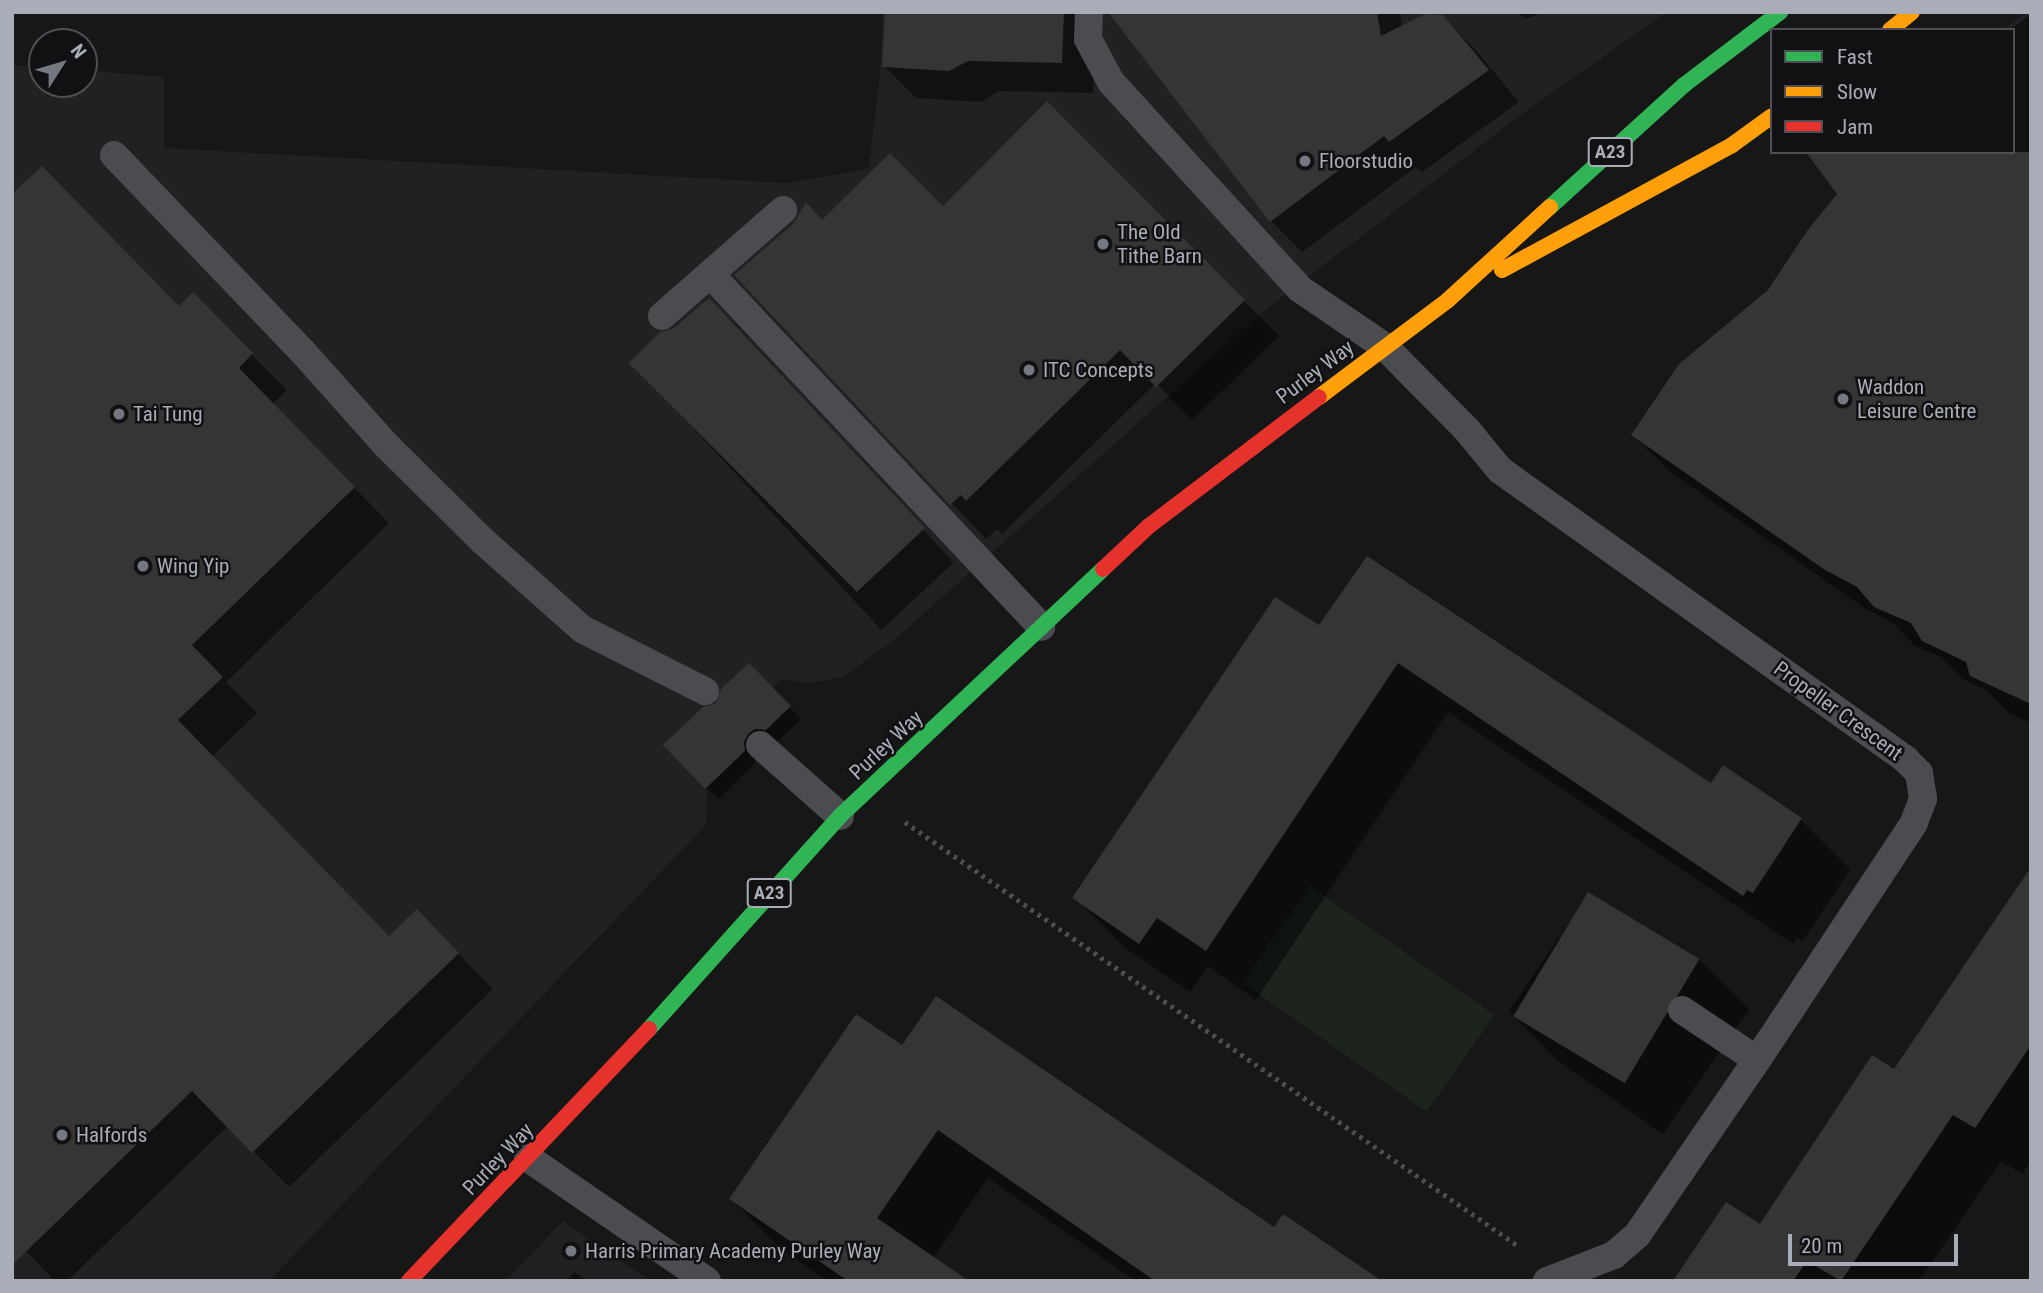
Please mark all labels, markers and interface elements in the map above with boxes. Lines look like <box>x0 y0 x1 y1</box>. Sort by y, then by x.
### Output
north arrow <box>28 28 98 98</box>
legend <box>1770 28 2015 154</box>
text: N <box>66 40 91 63</box>
text: Fast <box>1837 45 1873 69</box>
text: Slow <box>1837 80 1877 104</box>
text: Jam <box>1837 115 1873 139</box>
road number: A23 <box>1587 136 1633 168</box>
place label: Floorstudio <box>1319 148 1413 174</box>
marker: Floorstudio <box>1297 153 1313 169</box>
place label: The Old Tithe Barn <box>1117 219 1202 269</box>
marker: The Old Tithe Barn <box>1095 236 1111 252</box>
street label: Purley Way <box>1271 335 1359 409</box>
place label: ITC Concepts <box>1043 357 1154 383</box>
marker: ITC Concepts <box>1021 362 1037 378</box>
place label: Waddon Leisure Centre <box>1857 374 1976 424</box>
marker: Waddon Leisure Centre <box>1835 391 1851 407</box>
place label: Tai Tung <box>133 401 203 427</box>
marker: Tai Tung <box>111 406 127 422</box>
place label: Wing Yip <box>157 553 229 579</box>
marker: Wing Yip <box>135 558 151 574</box>
street label: Propeller Crescent <box>1769 656 1907 766</box>
street label: Purley Way <box>844 705 928 785</box>
road number: A23 <box>746 878 792 908</box>
street label: Purley Way <box>457 1118 539 1200</box>
place label: Halfords <box>76 1122 147 1148</box>
marker: Halfords <box>54 1127 70 1143</box>
scale bar <box>1791 1220 1961 1264</box>
text: 20 m <box>1801 1234 1842 1258</box>
place label: Harris Primary Academy Purley Way <box>585 1238 881 1264</box>
marker: Harris Primary Academy Purley Way <box>563 1243 579 1259</box>

